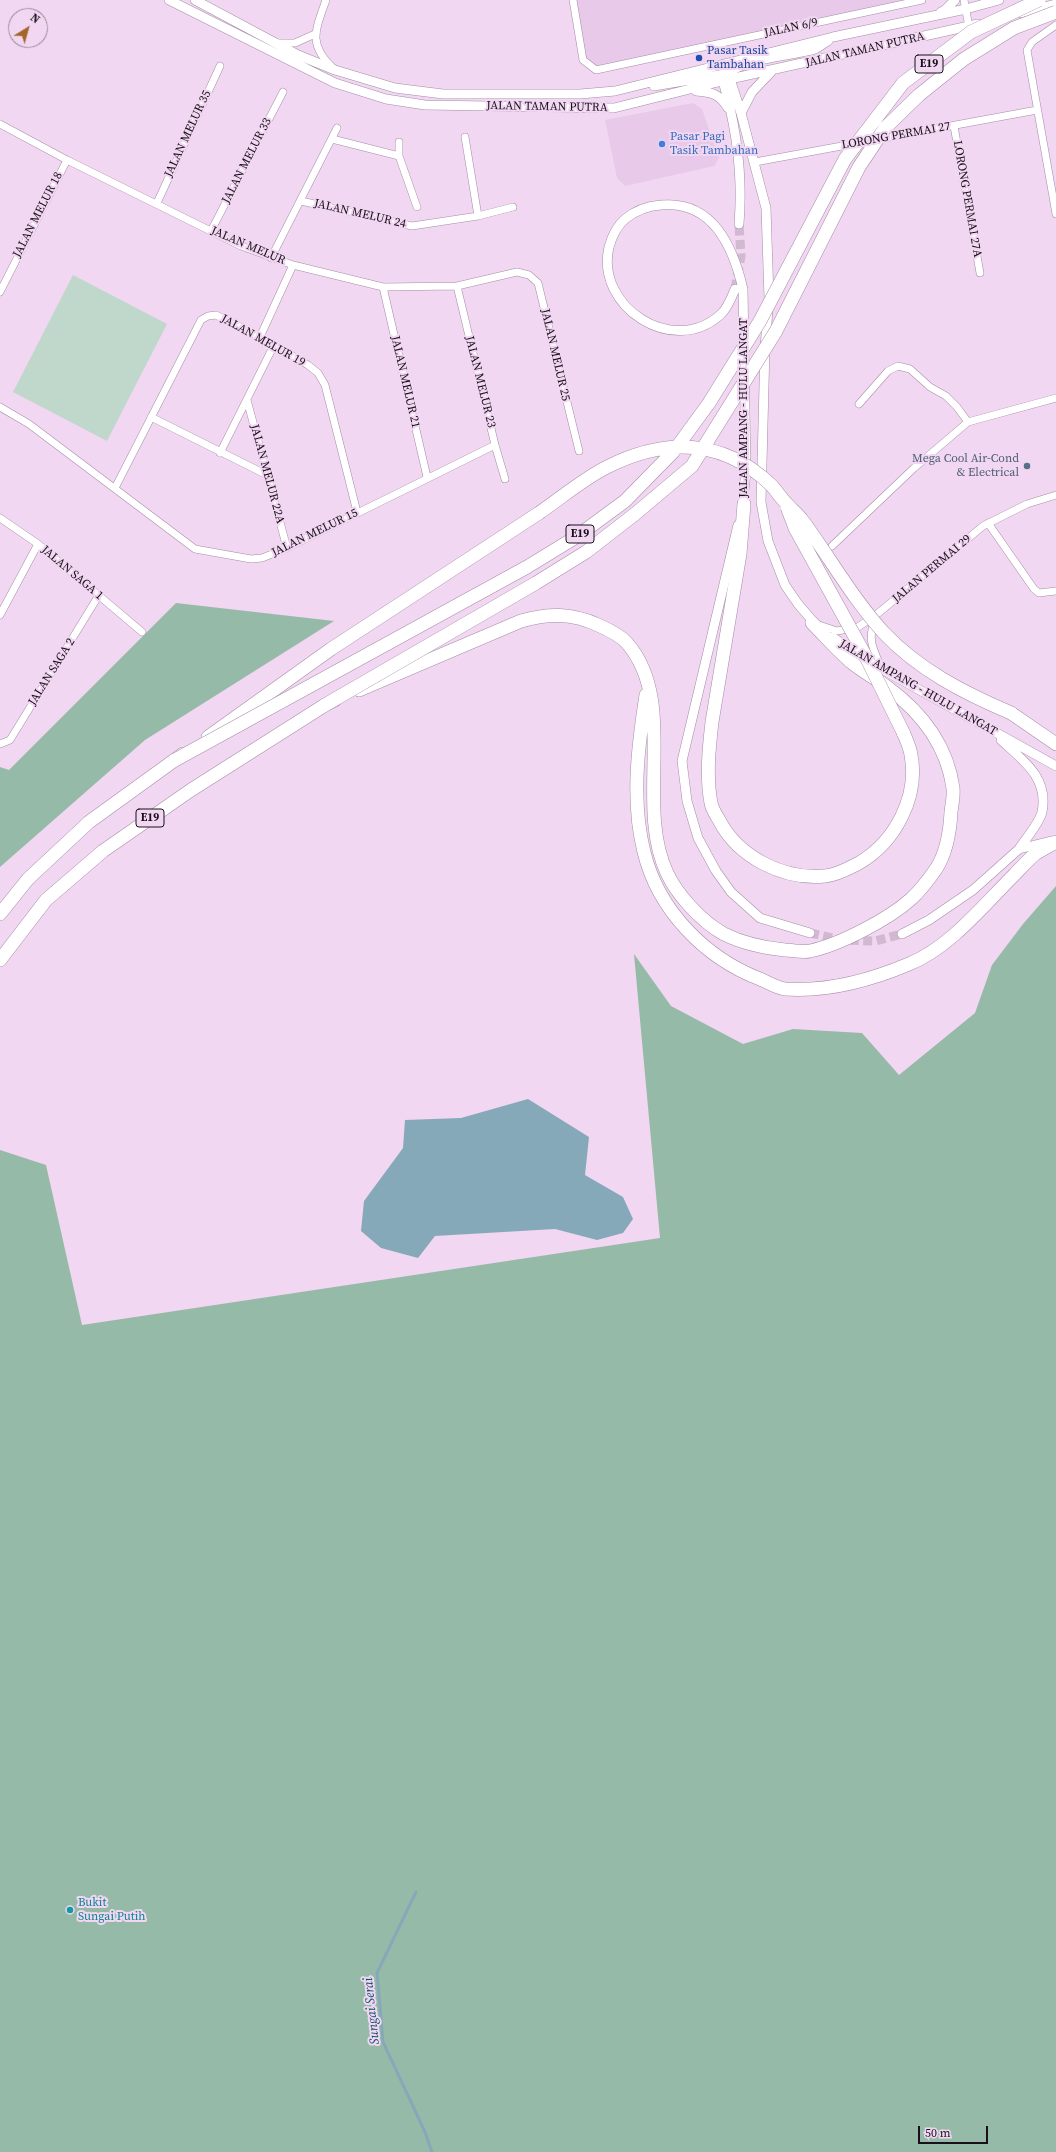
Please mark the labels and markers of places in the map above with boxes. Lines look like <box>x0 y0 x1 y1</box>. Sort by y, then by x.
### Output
place label: Pasar Tasik Tambahan <box>707 44 768 72</box>
marker: Pasar Tasik Tambahan <box>694 53 704 63</box>
place label: Pasar Pagi Tasik Tambahan <box>670 130 758 158</box>
marker: Pasar Pagi Tasik Tambahan <box>657 139 667 149</box>
place label: Mega Cool Air-Cond & Electrical <box>912 452 1019 480</box>
marker: Mega Cool Air-Cond & Electrical <box>1022 461 1032 471</box>
place label: Bukit Sungai Putih <box>78 1896 145 1924</box>
marker: Bukit Sungai Putih <box>65 1905 75 1915</box>

